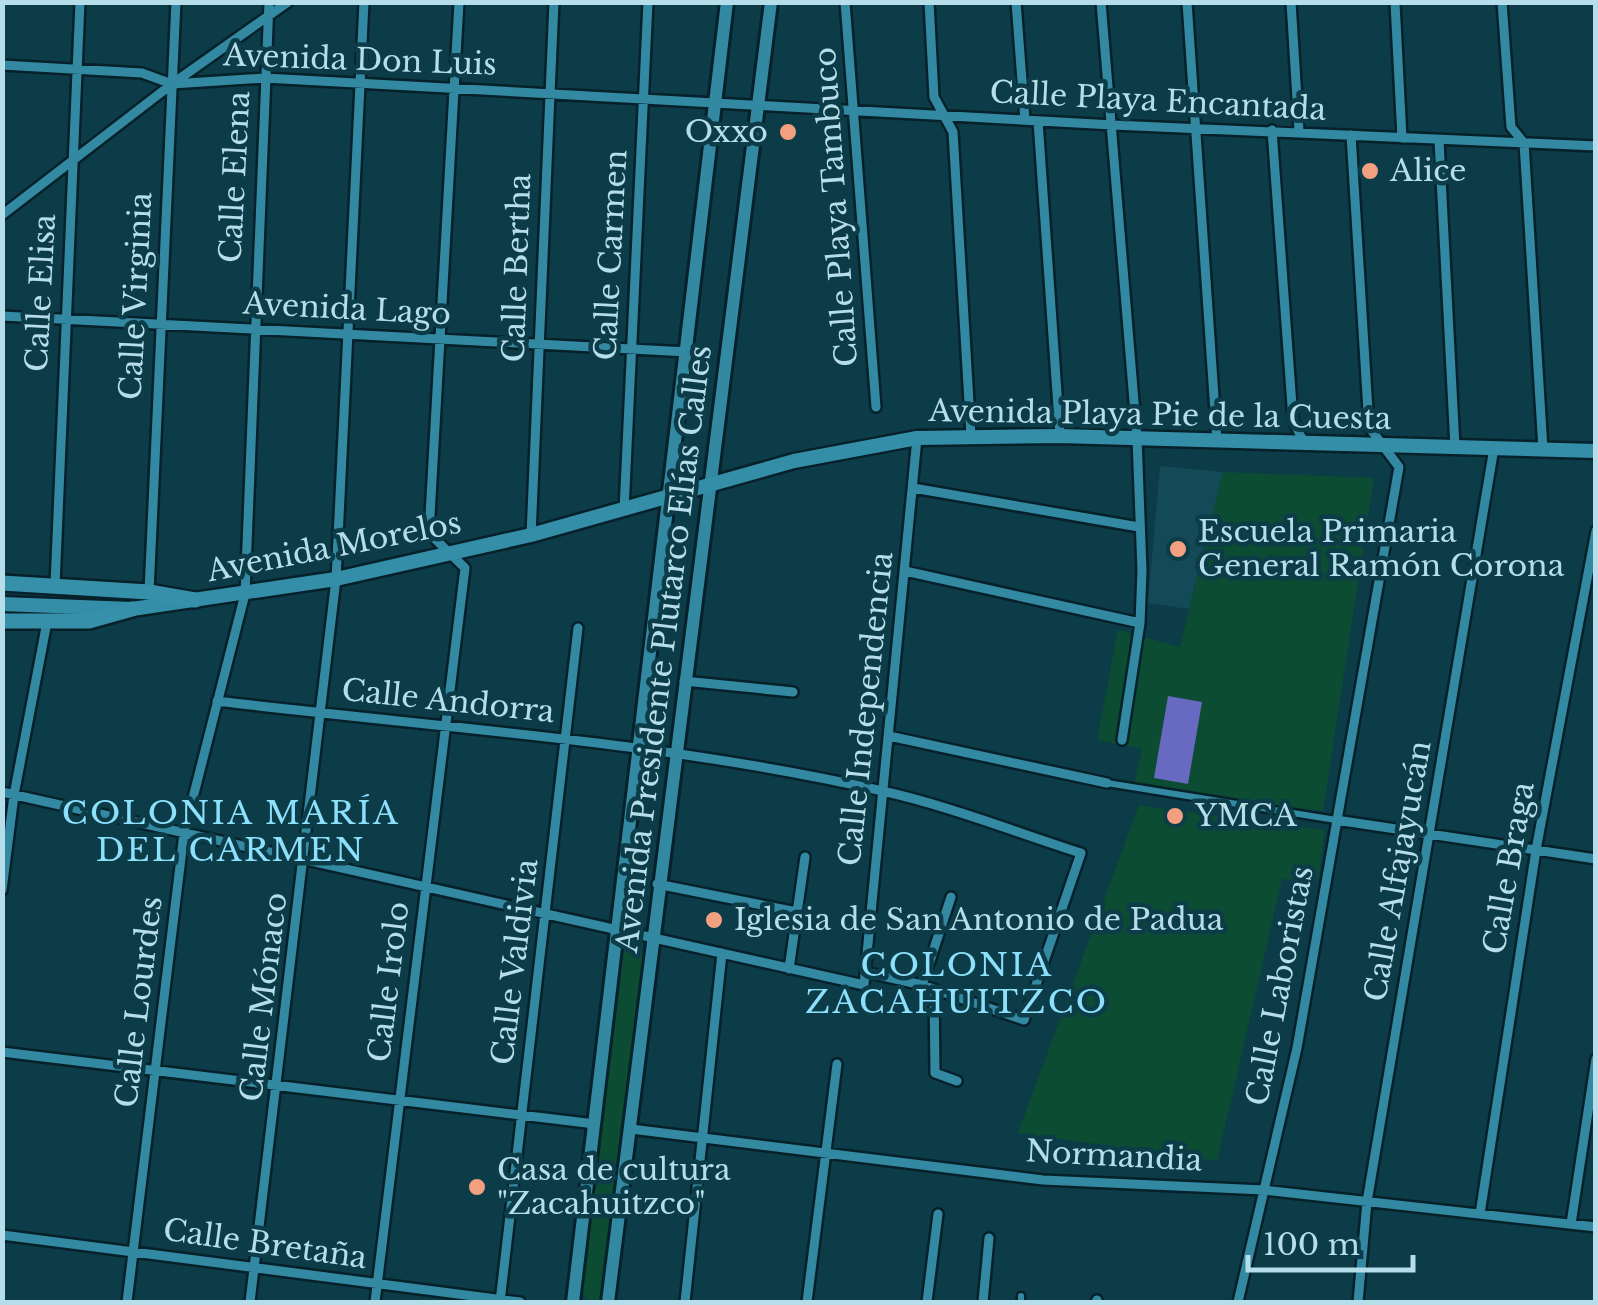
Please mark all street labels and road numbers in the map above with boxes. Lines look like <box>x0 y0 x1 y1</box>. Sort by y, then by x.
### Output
street label: Avenida Don Luis <box>222 36 497 83</box>
street label: Calle Playa Tambuco <box>806 46 865 368</box>
street label: Calle Playa Encantada <box>989 73 1328 128</box>
street label: Calle Elena <box>212 90 257 264</box>
street label: Calle Carmen <box>587 149 634 361</box>
street label: Calle Bertha <box>495 172 538 363</box>
street label: Calle Virginia <box>112 191 159 401</box>
street label: Calle Elisa <box>18 213 63 373</box>
street label: Avenida Lago <box>241 285 452 332</box>
street label: Avenida Presidente Plutarco Elías Calles <box>608 343 719 956</box>
street label: Avenida Playa Pie de la Cuesta <box>927 392 1392 437</box>
street label: Avenida Morelos <box>203 504 464 589</box>
street label: Calle Independencia <box>831 550 900 868</box>
street label: Calle Andorra <box>340 671 557 730</box>
street label: Calle Alfajayucán <box>1356 737 1439 1004</box>
street label: Calle Braga <box>1475 778 1542 957</box>
street label: Calle Valdivia <box>484 856 546 1067</box>
street label: Calle Laboristas <box>1238 863 1321 1109</box>
street label: Calle Mónaco <box>232 890 295 1104</box>
street label: Calle Lourdes <box>107 894 170 1110</box>
street label: Calle Irolo <box>360 900 417 1064</box>
street label: Normandia <box>1025 1132 1204 1179</box>
street label: Calle Bretaña <box>161 1211 370 1276</box>

